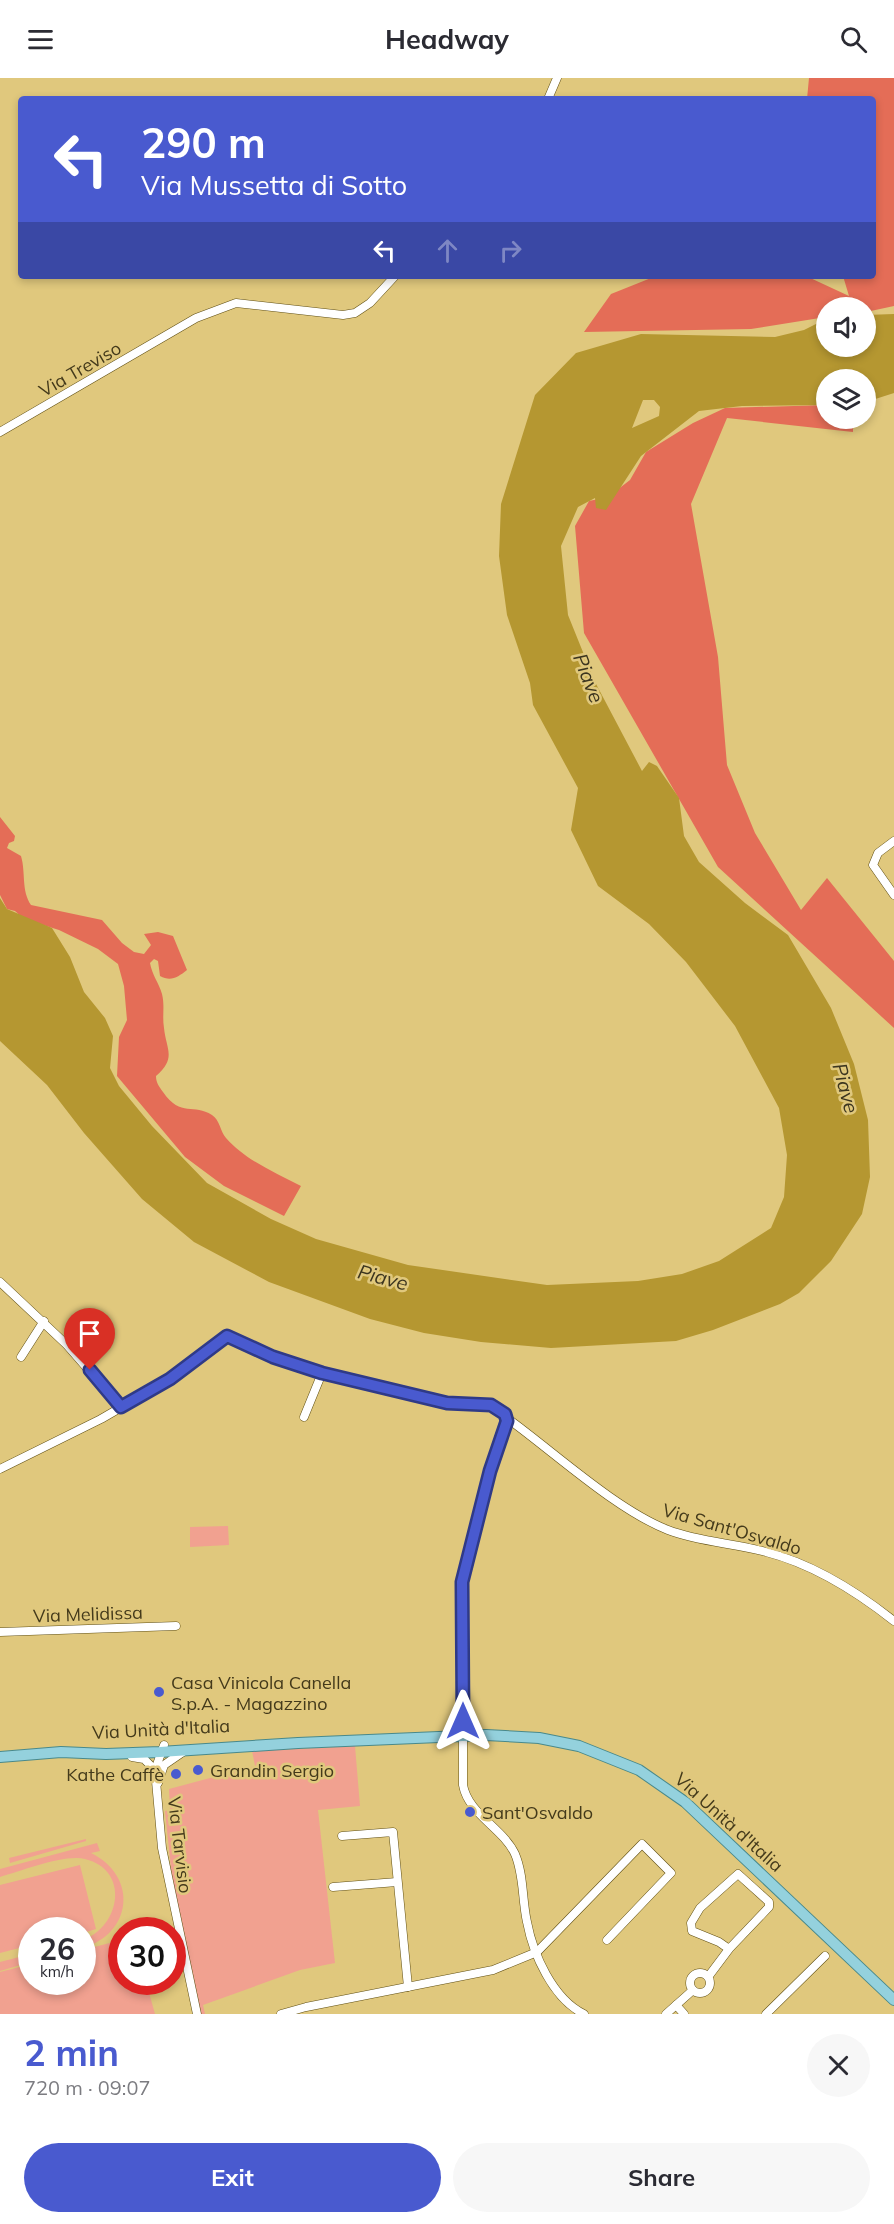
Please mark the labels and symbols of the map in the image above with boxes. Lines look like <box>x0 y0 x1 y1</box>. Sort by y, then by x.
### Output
street label: Via Treviso <box>35 336 125 402</box>
water label: Piave <box>568 650 610 706</box>
water label: Piave <box>827 1060 865 1116</box>
water label: Piave <box>355 1258 411 1296</box>
pin <box>64 1308 115 1370</box>
street label: Via Sant'Osvaldo <box>660 1498 804 1560</box>
street label: Via Melidissa <box>33 1601 143 1627</box>
place label: Casa Vinicola Canella S.p.A. - Magazzino <box>171 1671 351 1715</box>
marker: Casa Vinicola Canella S.p.A. - Magazzino <box>152 1685 166 1699</box>
position arrow <box>431 1689 495 1753</box>
street label: Via Unità d'Italia <box>91 1714 231 1744</box>
place label: Grandin Sergio <box>210 1759 334 1782</box>
place label: Kathe Caffè <box>66 1763 164 1786</box>
marker: Grandin Sergio <box>191 1763 205 1777</box>
marker: Kathe Caffè <box>169 1767 183 1781</box>
street label: Via Unità d'Italia <box>670 1767 788 1877</box>
street label: Via Tarvisio <box>163 1795 197 1895</box>
place label: Sant'Osvaldo <box>482 1801 593 1824</box>
marker: Sant'Osvaldo <box>463 1805 477 1819</box>
speed limit sign: 30 <box>108 1917 186 1995</box>

